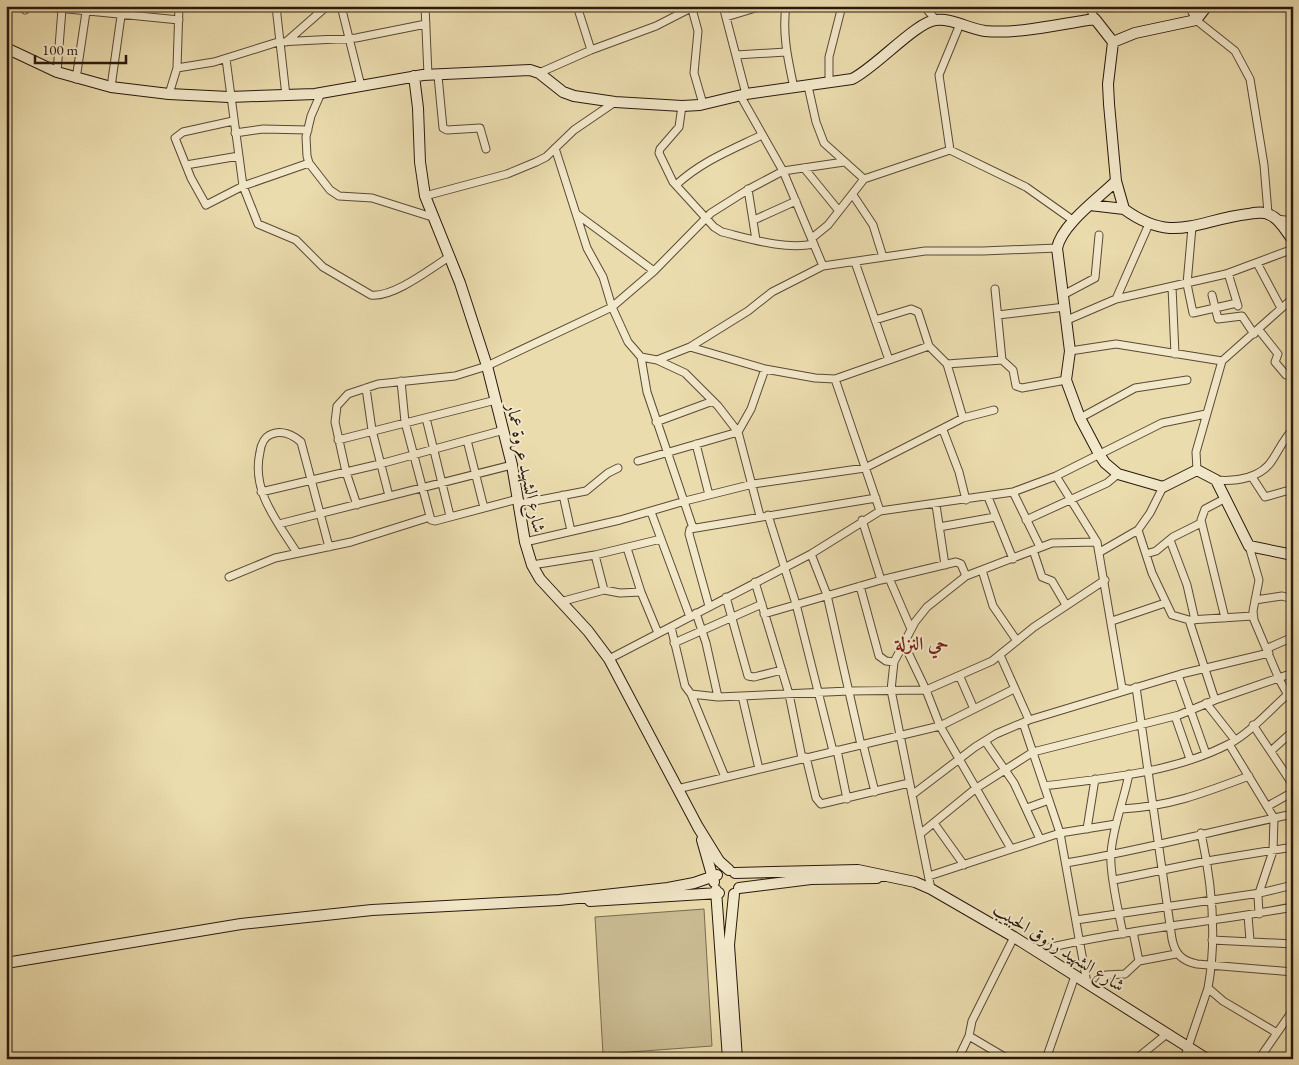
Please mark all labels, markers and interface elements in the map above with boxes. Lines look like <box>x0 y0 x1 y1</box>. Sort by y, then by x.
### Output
scale bar <box>35 32 126 64</box>
text: 100 m <box>42 40 79 59</box>
street label: شارع الشهيد عروة عمار <box>497 399 551 536</box>
district label: حي النزلة <box>894 631 949 659</box>
street label: شارع الشهيد رزوق الحبيب <box>987 897 1129 1000</box>

